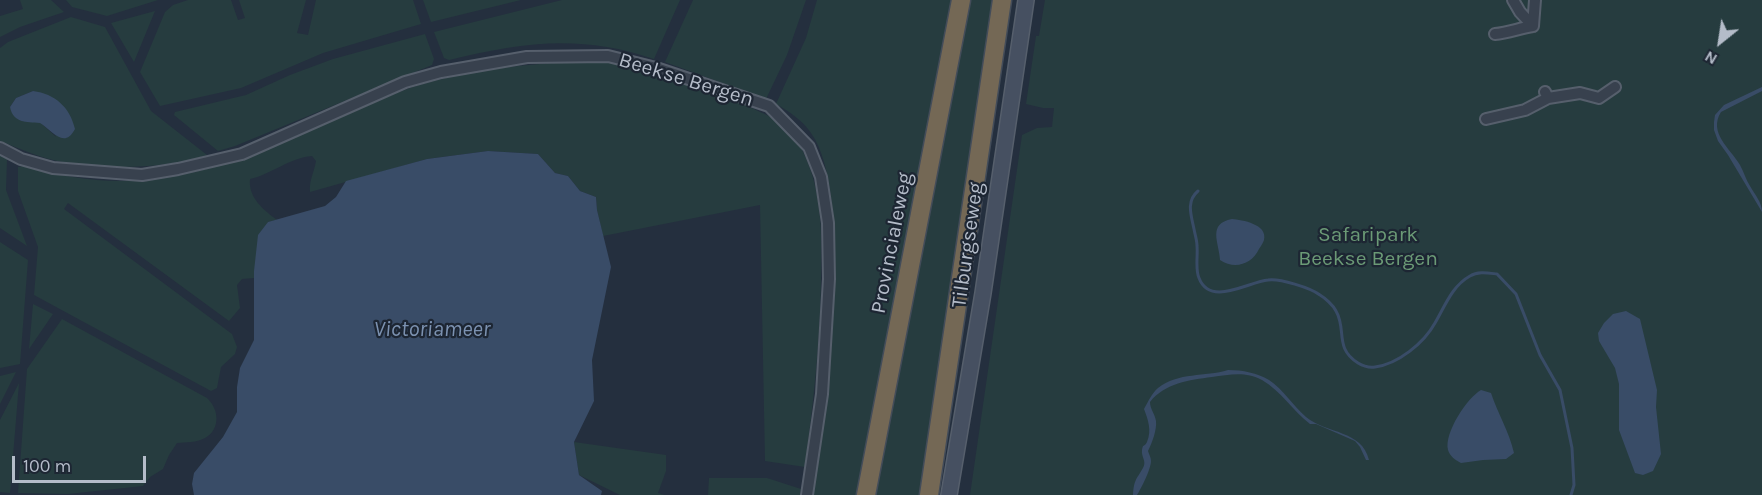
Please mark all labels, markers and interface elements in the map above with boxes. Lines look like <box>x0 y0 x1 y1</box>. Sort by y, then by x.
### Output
north arrow <box>1690 12 1750 72</box>
text: N <box>1701 47 1720 69</box>
street label: Beekse Bergen <box>616 48 756 112</box>
street label: Provincialeweg <box>866 170 918 316</box>
street label: Tilburgseweg <box>947 181 989 309</box>
park label: Safaripark Beekse Bergen <box>1298 222 1438 272</box>
water label: Victoriameer <box>374 317 490 343</box>
scale bar <box>15 444 148 482</box>
text: 100 m <box>23 455 71 477</box>

